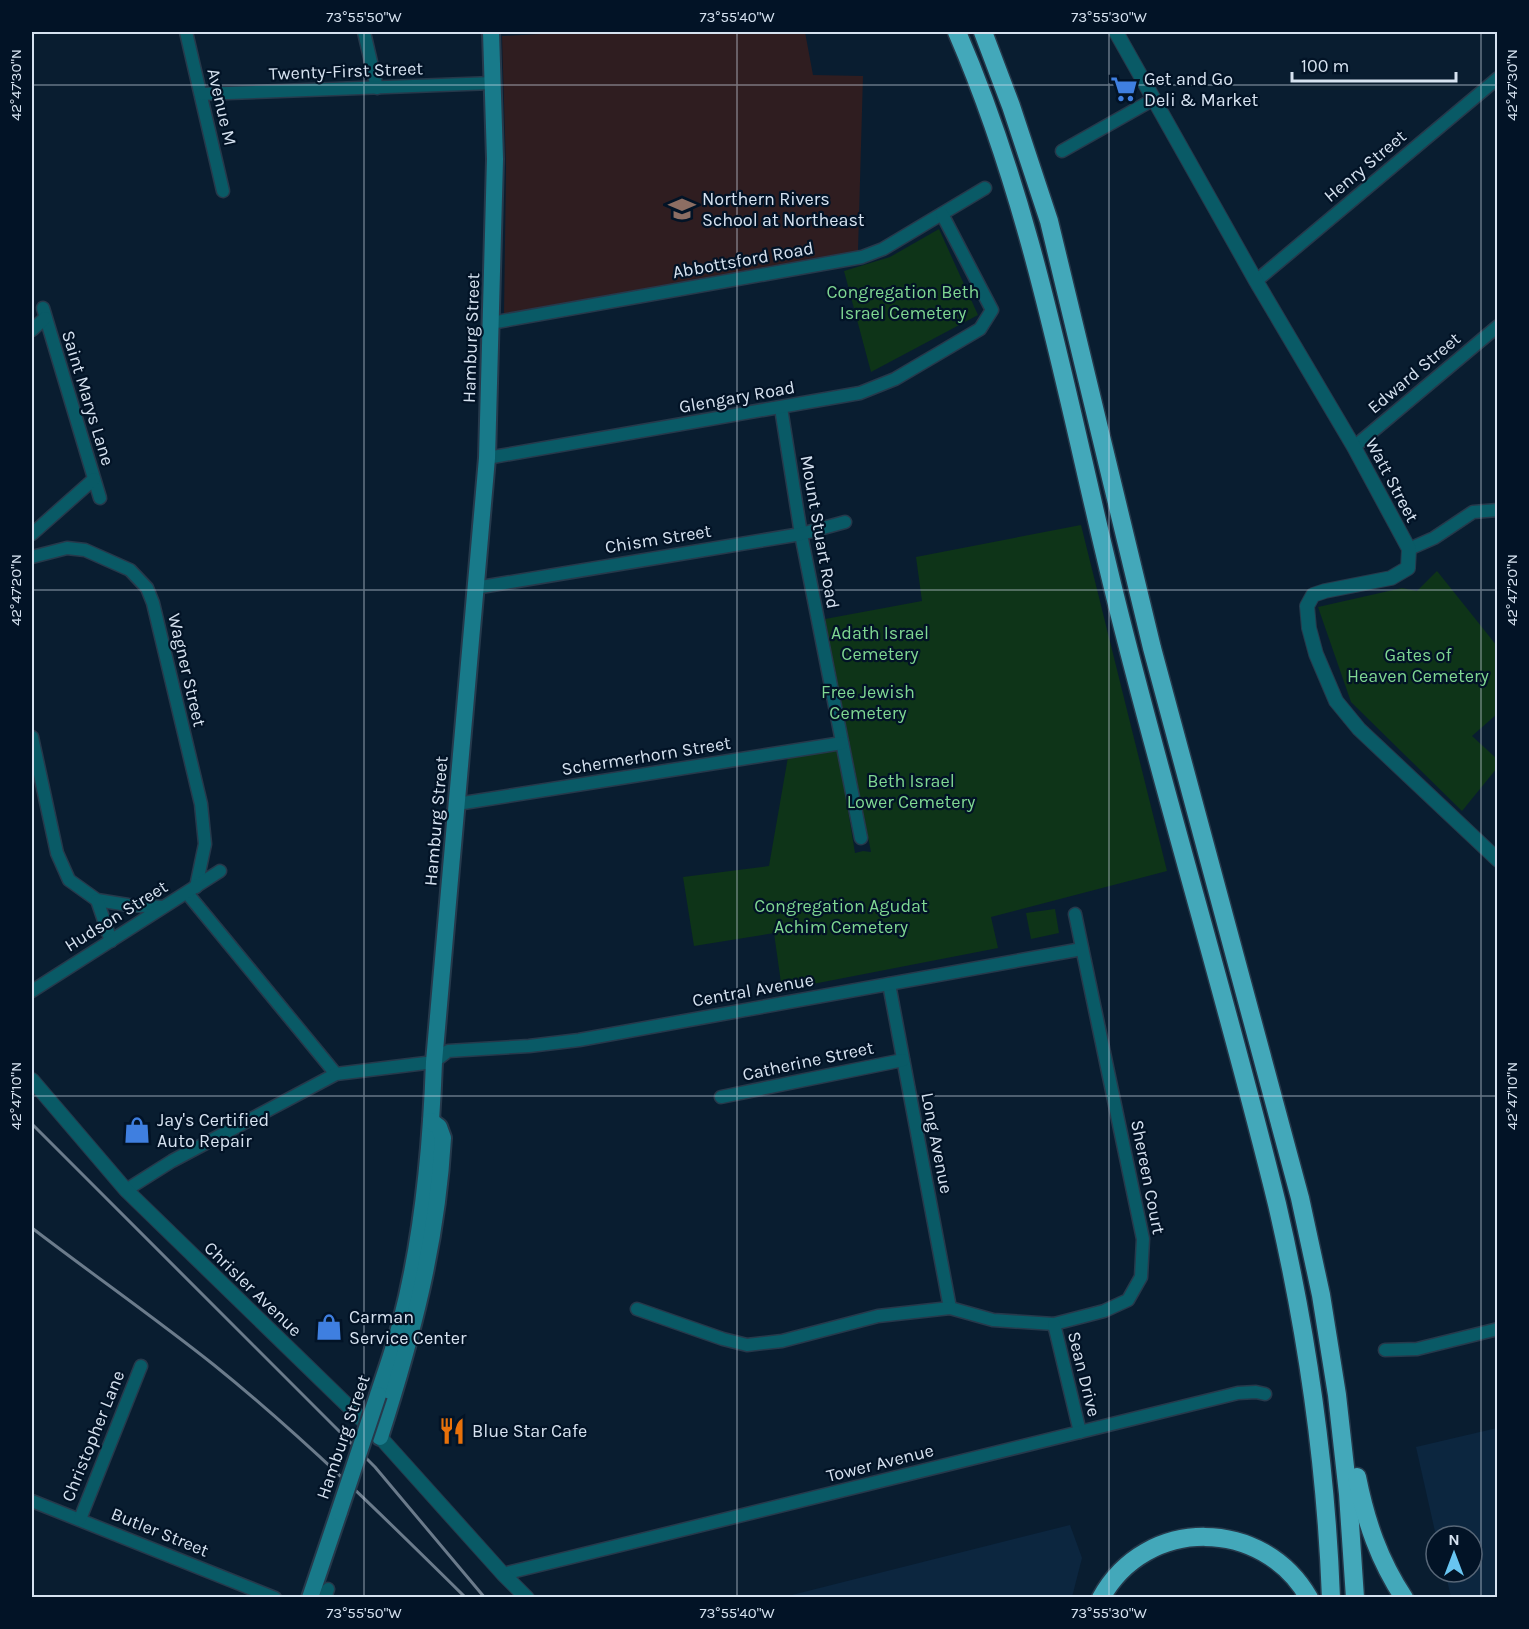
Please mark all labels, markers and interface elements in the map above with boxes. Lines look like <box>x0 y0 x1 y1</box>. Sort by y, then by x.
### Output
text: 73°55'50"W <box>326 8 402 26</box>
text: 73°55'40"W <box>699 8 775 26</box>
text: 73°55'30"W <box>1071 8 1147 26</box>
scale bar <box>1292 45 1456 83</box>
text: 42°47'30"N <box>7 49 25 121</box>
text: 42°47'30"N <box>1503 49 1521 121</box>
text: 100 m <box>1301 55 1349 77</box>
street label: Twenty-First Street <box>268 57 424 85</box>
street label: Avenue M <box>202 66 242 148</box>
place label: Get and Go Deli & Market <box>1144 68 1259 111</box>
supermarket icon: Get and Go Deli & Market <box>1109 74 1139 104</box>
street label: Henry Street <box>1319 125 1411 207</box>
place label: Northern Rivers School at Northeast <box>702 188 865 231</box>
school or university icon: Northern Rivers School at Northeast <box>667 194 697 224</box>
street label: Abbottsford Road <box>671 237 815 283</box>
street label: Hamburg Street <box>458 272 484 404</box>
park label: Congregation Beth Israel Cemetery <box>827 281 979 324</box>
street label: Saint Marys Lane <box>57 328 119 468</box>
street label: Edward Street <box>1363 328 1465 418</box>
street label: Glengary Road <box>677 376 797 418</box>
street label: Watt Street <box>1361 434 1424 526</box>
street label: Mount Stuart Road <box>796 454 844 610</box>
street label: Chism Street <box>603 520 713 558</box>
text: 42°47'20"N <box>7 554 25 626</box>
text: 42°47'20"N <box>1503 554 1521 626</box>
street label: Wagner Street <box>163 611 211 729</box>
park label: Adath Israel Cemetery <box>831 622 929 665</box>
park label: Gates of Heaven Cemetery <box>1347 644 1490 687</box>
park label: Free Jewish Cemetery <box>821 681 915 724</box>
street label: Schermerhorn Street <box>560 732 732 780</box>
street label: Hamburg Street <box>419 755 453 887</box>
park label: Beth Israel Lower Cemetery <box>847 770 976 813</box>
street label: Hudson Street <box>60 875 172 956</box>
park label: Congregation Agudat Achim Cemetery <box>754 895 928 938</box>
street label: Central Avenue <box>691 968 815 1012</box>
street label: Catherine Street <box>740 1036 876 1086</box>
text: 42°47'10"N <box>7 1062 25 1130</box>
text: 42°47'10"N <box>1503 1062 1521 1130</box>
street label: Long Avenue <box>916 1090 958 1196</box>
place label: Jay's Certified Auto Repair <box>157 1109 269 1152</box>
shop icon: Jay's Certified Auto Repair <box>122 1115 152 1145</box>
street label: Shereen Court <box>1126 1118 1170 1236</box>
street label: Chrisler Avenue <box>199 1237 307 1341</box>
place label: Carman Service Center <box>349 1306 467 1349</box>
shop icon: Carman Service Center <box>314 1312 344 1342</box>
street label: Sean Drive <box>1063 1329 1105 1419</box>
street label: Christopher Lane <box>57 1367 129 1505</box>
street label: Hamburg Street <box>311 1372 375 1502</box>
restaurant icon: Blue Star Cafe <box>437 1416 467 1446</box>
place label: Blue Star Cafe <box>472 1420 587 1442</box>
street label: Tower Avenue <box>824 1439 936 1487</box>
street label: Butler Street <box>108 1502 212 1562</box>
north arrow <box>1424 1524 1484 1584</box>
text: N <box>1448 1530 1460 1549</box>
text: 73°55'50"W <box>326 1604 402 1622</box>
text: 73°55'40"W <box>699 1604 775 1622</box>
text: 73°55'30"W <box>1071 1604 1147 1622</box>

